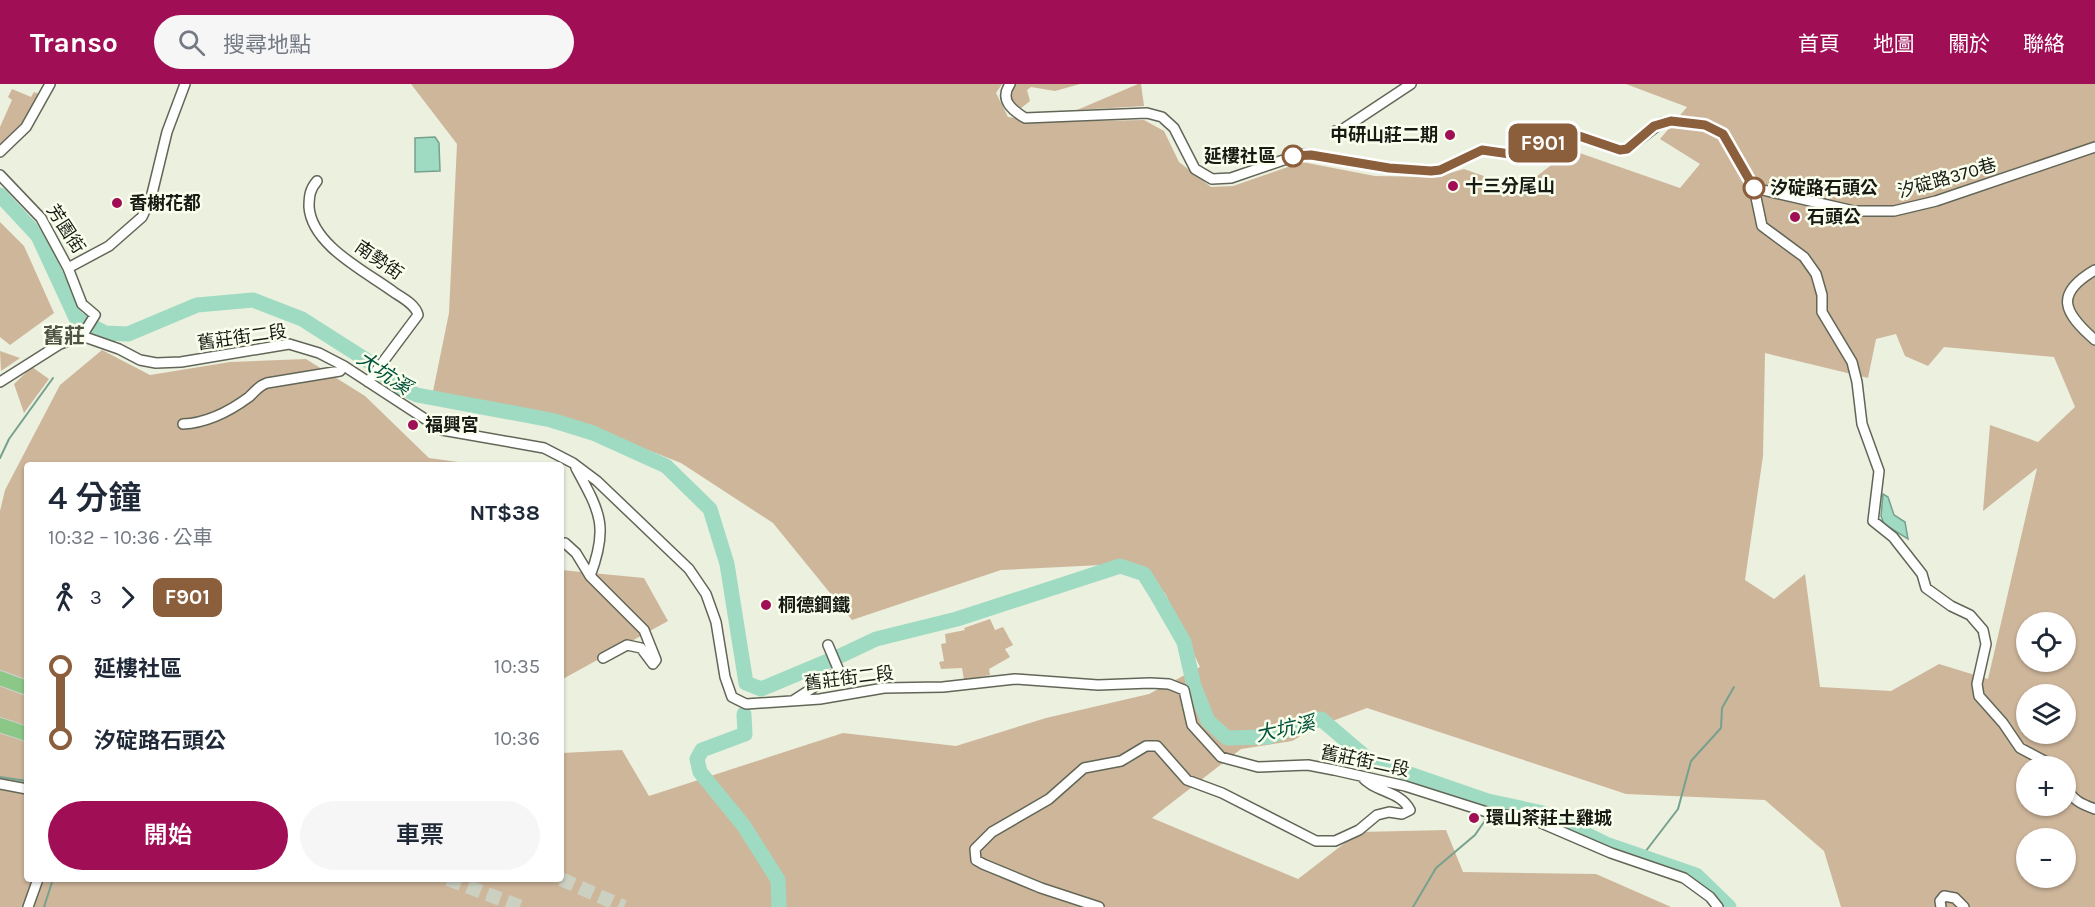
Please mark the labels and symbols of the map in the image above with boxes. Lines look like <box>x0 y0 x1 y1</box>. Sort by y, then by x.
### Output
place label: 中研山莊二期 <box>1330 124 1438 146</box>
line badge: F901 <box>1501 124 1585 162</box>
marker: 中研山莊二期 <box>1443 128 1457 142</box>
place label: 延樓社區 <box>1204 145 1276 167</box>
marker: 延樓社區 <box>1282 145 1304 167</box>
street label: 汐碇路370巷 <box>1895 153 1999 203</box>
place label: 十三分尾山 <box>1465 175 1555 197</box>
marker: 汐碇路石頭公 <box>1743 177 1765 199</box>
place label: 汐碇路石頭公 <box>1770 177 1878 199</box>
marker: 十三分尾山 <box>1446 179 1460 193</box>
place label: 香榭花都 <box>129 192 201 214</box>
marker: 香榭花都 <box>110 196 124 210</box>
street label: 芳園街 <box>42 200 90 258</box>
place label: 石頭公 <box>1807 206 1861 228</box>
marker: 石頭公 <box>1788 210 1802 224</box>
street label: 南勢街 <box>351 236 407 284</box>
street label: 舊莊街二段 <box>196 320 288 354</box>
district label: 舊莊 <box>43 324 85 348</box>
water label: 大坑溪 <box>353 347 418 401</box>
place label: 福興宮 <box>425 414 479 436</box>
marker: 福興宮 <box>406 418 420 432</box>
place label: 桐德鋼鐵 <box>778 594 850 616</box>
marker: 桐德鋼鐵 <box>759 598 773 612</box>
street label: 舊莊街二段 <box>803 662 895 694</box>
water label: 大坑溪 <box>1253 711 1320 746</box>
street label: 舊莊街二段 <box>1319 741 1411 781</box>
place label: 環山茶莊土雞城 <box>1486 807 1612 829</box>
marker: 環山茶莊土雞城 <box>1467 811 1481 825</box>

